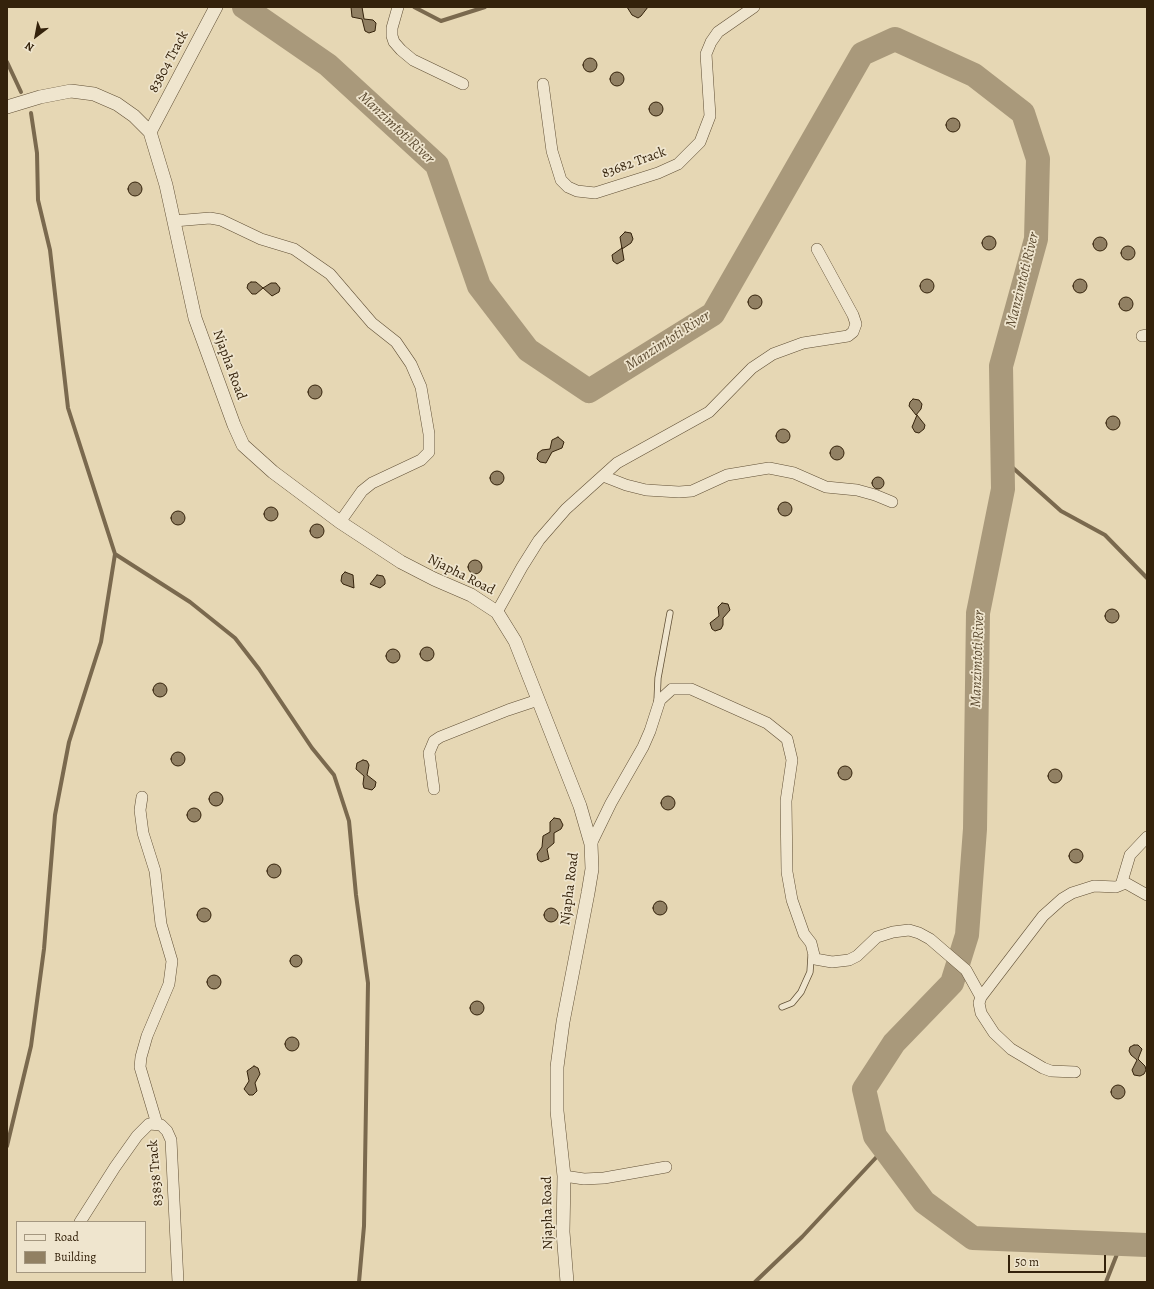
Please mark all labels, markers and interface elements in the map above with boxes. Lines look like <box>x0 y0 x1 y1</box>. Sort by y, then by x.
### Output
north arrow <box>16 16 56 56</box>
street label: 83804 Track <box>146 28 192 96</box>
text: N <box>22 38 37 55</box>
water label: Manzimtoti River <box>354 88 438 168</box>
street label: 83682 Track <box>600 144 668 182</box>
water label: Manzimtoti River <box>1002 231 1044 329</box>
water label: Manzimtoti River <box>622 307 714 375</box>
street label: Njapha Road <box>209 328 249 402</box>
street label: Njapha Road <box>424 551 498 599</box>
water label: Manzimtoti River <box>967 610 989 708</box>
street label: Njapha Road <box>557 852 583 926</box>
street label: 83838 Track <box>145 1139 167 1207</box>
street label: Njapha Road <box>539 1176 557 1250</box>
legend <box>16 1221 146 1273</box>
text: Road <box>54 1229 79 1245</box>
scale bar <box>1010 1247 1108 1273</box>
text: Building <box>54 1249 96 1265</box>
text: 50 m <box>1015 1254 1039 1270</box>

